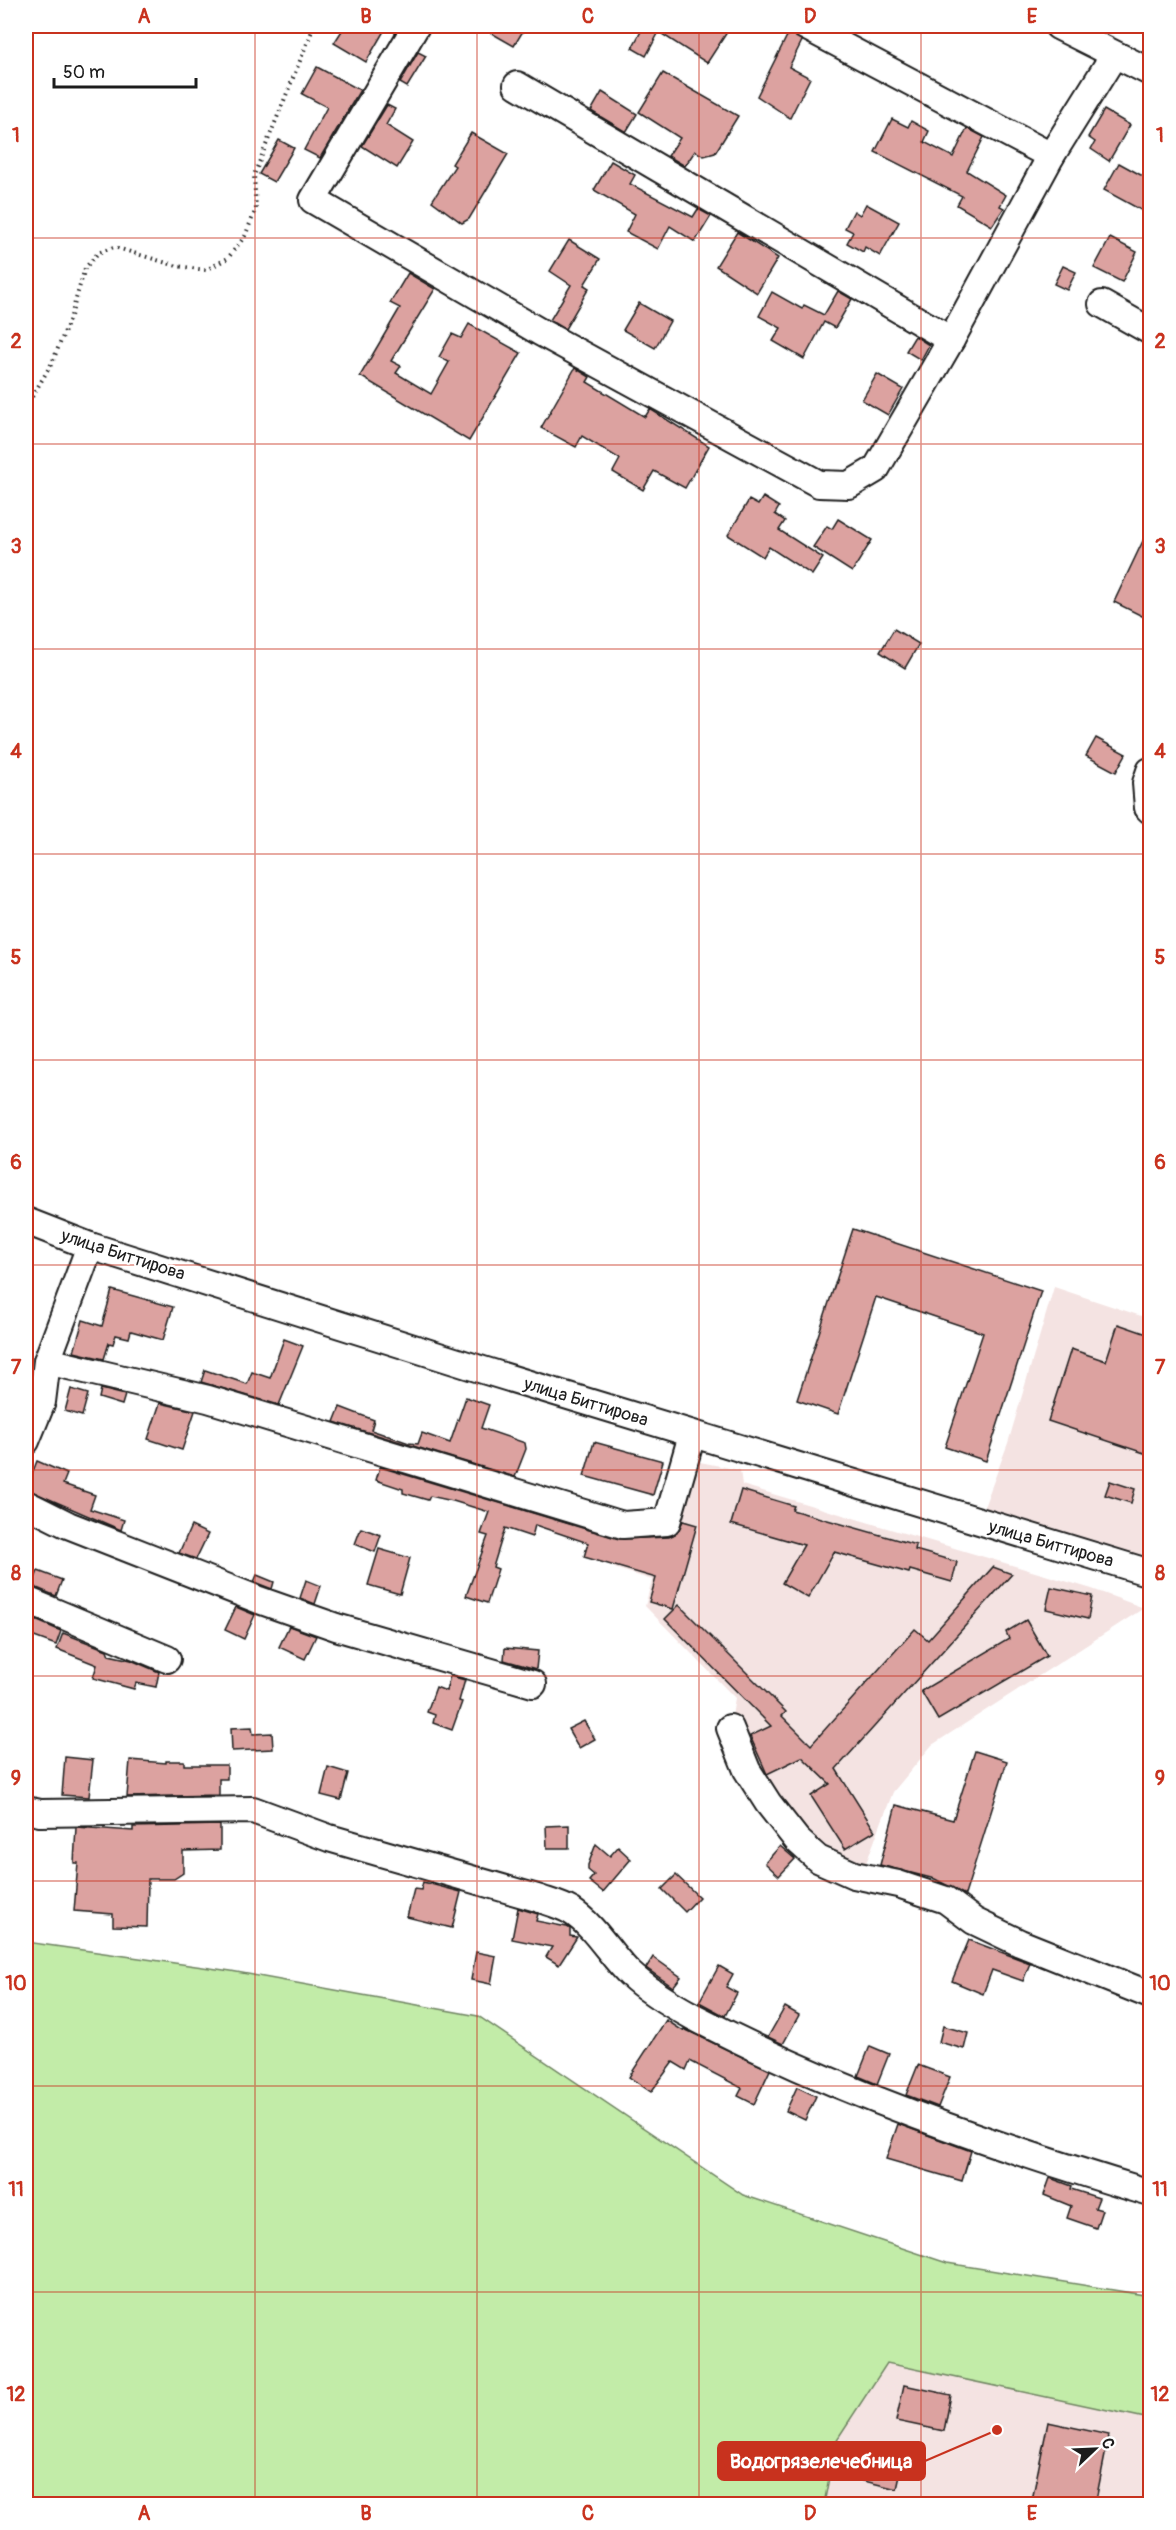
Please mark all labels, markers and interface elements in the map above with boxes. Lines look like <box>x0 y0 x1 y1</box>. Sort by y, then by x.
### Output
text: A <box>138 4 151 29</box>
text: B <box>360 4 372 29</box>
text: C <box>582 4 594 29</box>
text: D <box>804 4 817 29</box>
text: E <box>1027 4 1038 29</box>
scale bar <box>54 51 196 89</box>
text: 50 m <box>63 61 105 84</box>
text: 1 <box>12 123 20 148</box>
text: 1 <box>1156 123 1164 148</box>
text: 2 <box>10 329 22 354</box>
text: 2 <box>1154 329 1166 354</box>
text: 3 <box>10 534 22 559</box>
text: 3 <box>1154 534 1166 559</box>
text: 4 <box>10 739 22 764</box>
text: 4 <box>1154 739 1166 764</box>
text: 5 <box>11 945 22 970</box>
text: 5 <box>1155 945 1166 970</box>
text: 6 <box>10 1150 22 1175</box>
text: 6 <box>1154 1150 1166 1175</box>
street label: улица Биттирова <box>57 1224 188 1286</box>
text: 7 <box>11 1355 22 1380</box>
text: 7 <box>1155 1355 1166 1380</box>
street label: улица Биттирова <box>520 1372 651 1432</box>
street label: улица Биттирова <box>985 1515 1116 1573</box>
text: 8 <box>11 1561 21 1586</box>
text: 8 <box>1155 1561 1165 1586</box>
text: 9 <box>11 1766 21 1791</box>
text: 9 <box>1155 1766 1165 1791</box>
text: 10 <box>5 1971 27 1996</box>
text: 10 <box>1149 1971 1171 1996</box>
text: 11 <box>8 2177 24 2202</box>
text: 11 <box>1152 2177 1168 2202</box>
text: 12 <box>7 2382 26 2407</box>
text: 12 <box>1151 2382 1170 2407</box>
north arrow <box>1065 2419 1125 2479</box>
text: С <box>1097 2435 1119 2452</box>
callout: Водогрязелечебница <box>718 2442 925 2480</box>
text: Водогрязелечебница <box>730 2449 912 2474</box>
text: A <box>138 2501 151 2526</box>
text: B <box>360 2501 372 2526</box>
text: C <box>582 2501 594 2526</box>
text: D <box>804 2501 817 2526</box>
text: E <box>1027 2501 1038 2526</box>

